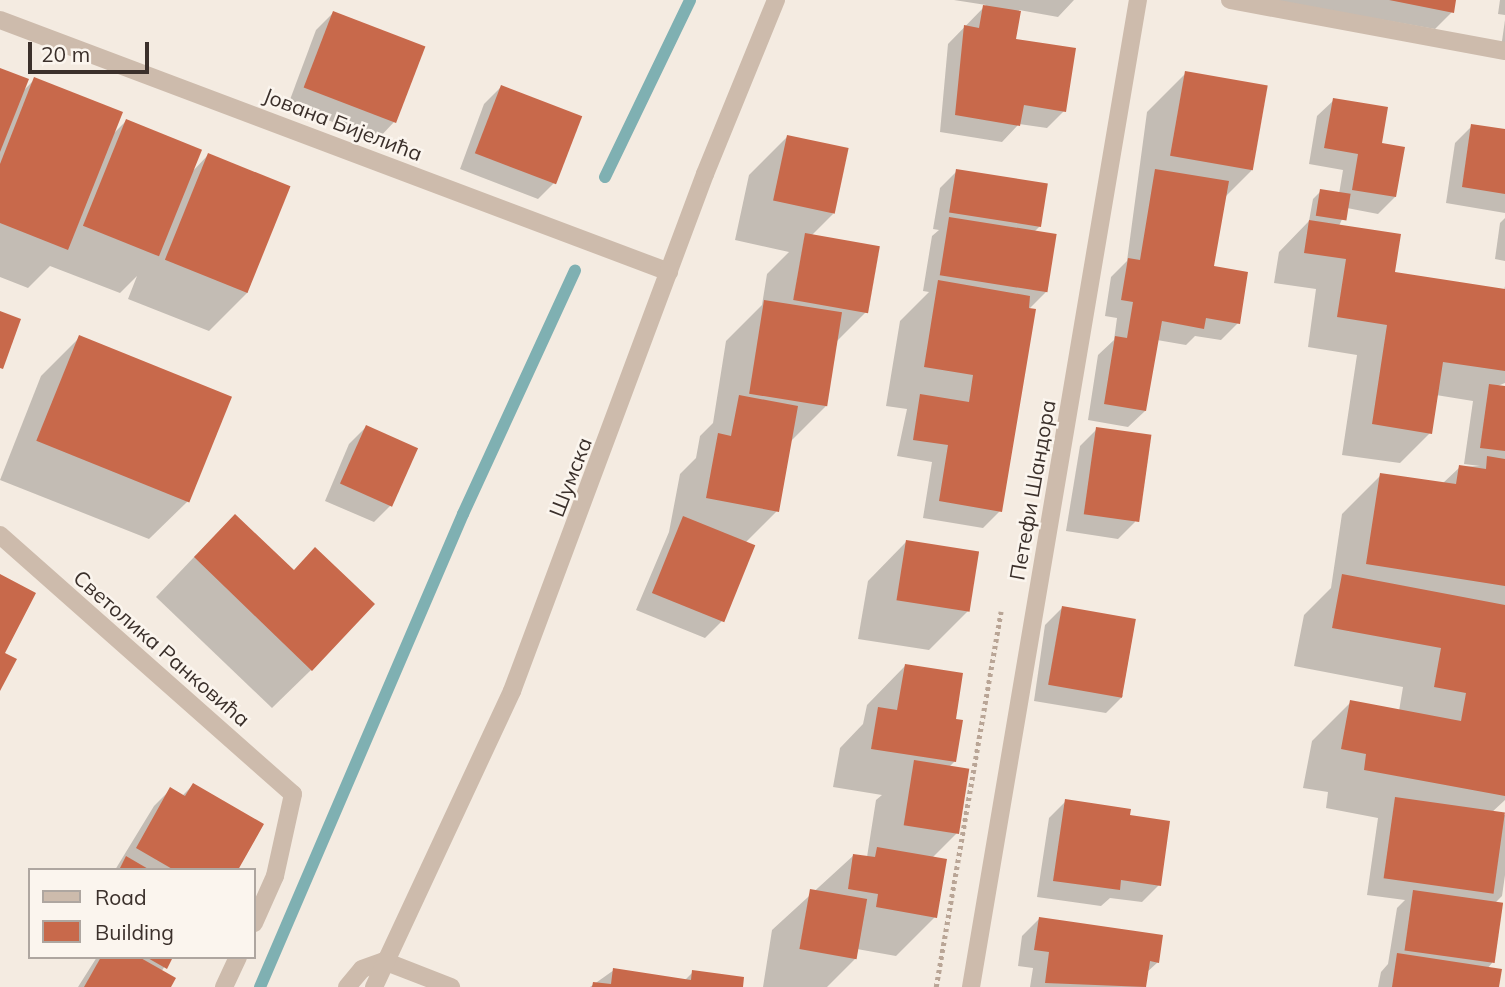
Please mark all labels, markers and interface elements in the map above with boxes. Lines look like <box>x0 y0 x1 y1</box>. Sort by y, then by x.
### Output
scale bar <box>32 28 152 72</box>
text: 20 m <box>41 41 90 67</box>
street label: Јована Бијелића <box>260 82 426 166</box>
street label: Петефи Шандора <box>1004 398 1060 582</box>
street label: Шумска <box>543 434 597 520</box>
street label: Светолика Ранковића <box>69 565 255 731</box>
legend <box>28 868 256 959</box>
text: Road <box>95 884 146 910</box>
text: Building <box>95 919 174 945</box>

